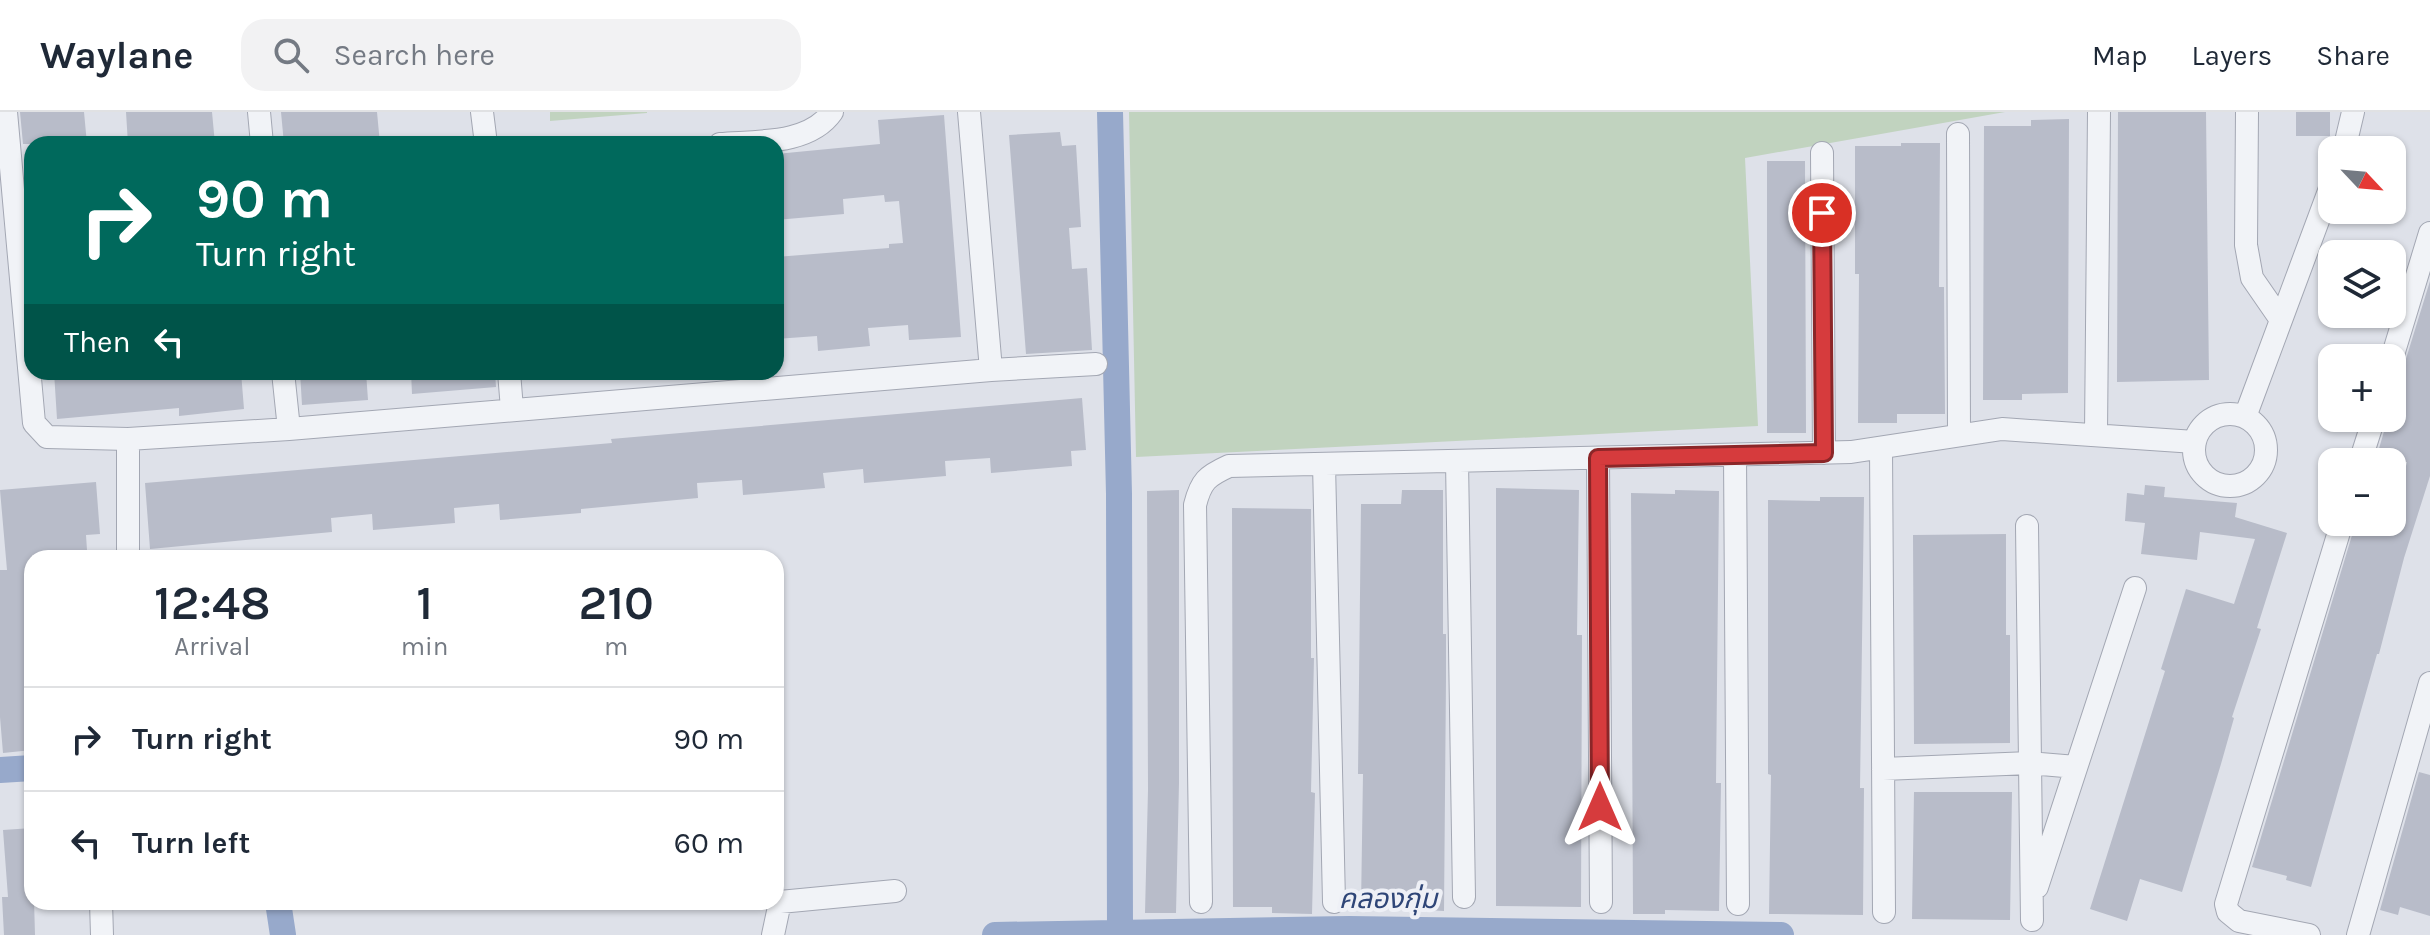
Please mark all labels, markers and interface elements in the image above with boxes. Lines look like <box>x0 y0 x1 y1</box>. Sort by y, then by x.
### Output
search box <box>241 19 801 91</box>
text: Waylane <box>40 33 193 78</box>
icon: search <box>269 33 313 77</box>
text: Search here <box>333 37 495 73</box>
text: Map <box>2092 39 2147 72</box>
text: Layers <box>2191 39 2272 72</box>
text: Share <box>2316 39 2390 72</box>
north arrow <box>2318 136 2406 224</box>
map controls <box>2318 136 2406 536</box>
text: 90 m <box>196 166 333 231</box>
icon: right <box>64 168 168 272</box>
pin <box>1788 179 1856 247</box>
icon: arrive <box>1800 191 1844 235</box>
text: Turn right <box>196 233 356 275</box>
button: layers <box>2318 240 2406 328</box>
icon: left <box>147 320 191 364</box>
text: Then <box>64 324 131 360</box>
button: + <box>2318 344 2406 432</box>
button: − <box>2318 448 2406 536</box>
text: 12:48 <box>154 575 271 631</box>
text: 1 <box>416 575 433 631</box>
text: 210 <box>579 575 654 631</box>
text: Arrival <box>174 631 250 662</box>
text: min <box>401 631 448 662</box>
text: m <box>604 631 628 662</box>
icon: right <box>64 717 108 761</box>
text: Turn right <box>132 721 272 757</box>
text: 90 m <box>674 721 744 757</box>
position arrow <box>1558 765 1642 849</box>
icon: left <box>64 821 108 865</box>
text: Turn left <box>132 825 250 861</box>
text: 60 m <box>674 825 744 861</box>
water label: คลองกุ่ม <box>1339 882 1439 916</box>

